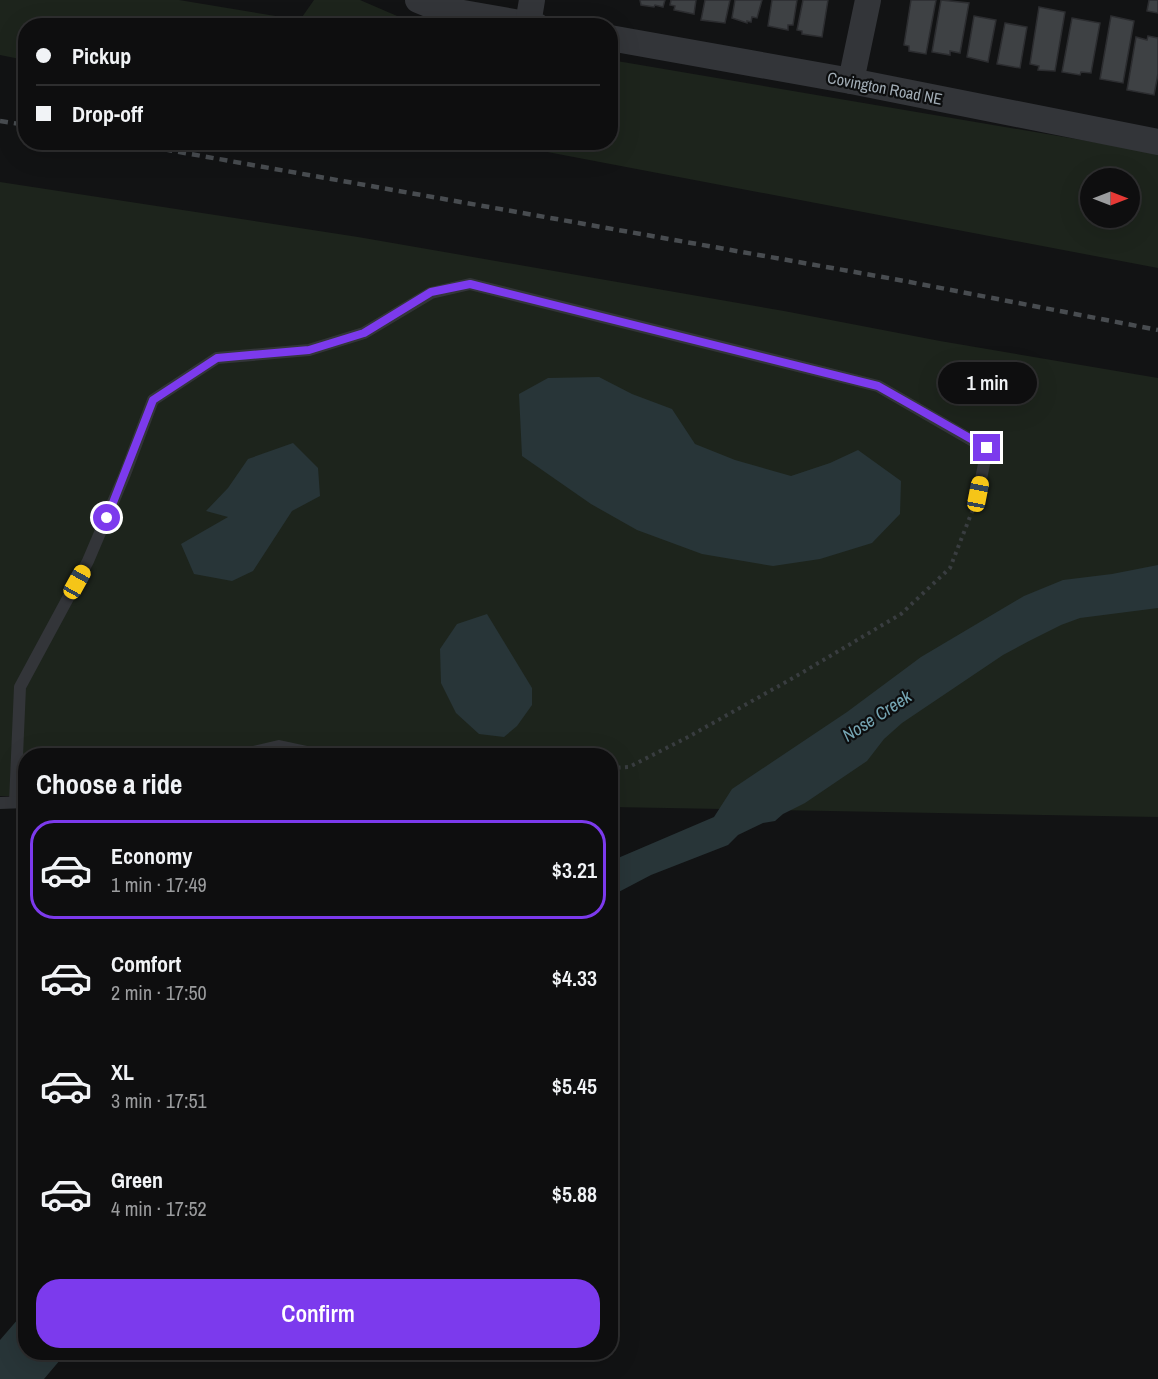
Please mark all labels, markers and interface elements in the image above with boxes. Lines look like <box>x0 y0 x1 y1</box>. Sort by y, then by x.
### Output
text: Pickup <box>72 41 131 71</box>
street label: Covington Road NE <box>826 66 944 110</box>
text: Drop-off <box>72 99 143 129</box>
north arrow <box>1080 168 1140 228</box>
map controls <box>1080 168 1140 228</box>
callout: 1 min <box>938 361 1036 403</box>
text: 1 min <box>966 369 1009 396</box>
route end <box>973 434 1000 461</box>
car <box>966 475 990 513</box>
route start <box>93 504 120 531</box>
car <box>60 562 94 602</box>
water label: Nose Creek <box>837 684 917 747</box>
text: Choose a ride <box>36 766 182 802</box>
text: Economy <box>111 841 192 871</box>
icon: car <box>39 843 93 897</box>
text: $3.21 <box>552 855 597 885</box>
text: 1 min · 17:49 <box>111 871 207 898</box>
text: Comfort <box>111 949 181 979</box>
icon: car <box>39 951 93 1005</box>
text: $4.33 <box>552 963 597 993</box>
text: 2 min · 17:50 <box>111 979 207 1006</box>
text: XL <box>111 1057 134 1087</box>
icon: car <box>39 1059 93 1113</box>
text: $5.45 <box>552 1071 597 1101</box>
text: 3 min · 17:51 <box>111 1087 207 1114</box>
text: Green <box>111 1165 163 1195</box>
icon: car <box>39 1167 93 1221</box>
text: $5.88 <box>552 1179 597 1209</box>
text: 4 min · 17:52 <box>111 1195 207 1222</box>
button: Confirm <box>36 1279 600 1348</box>

